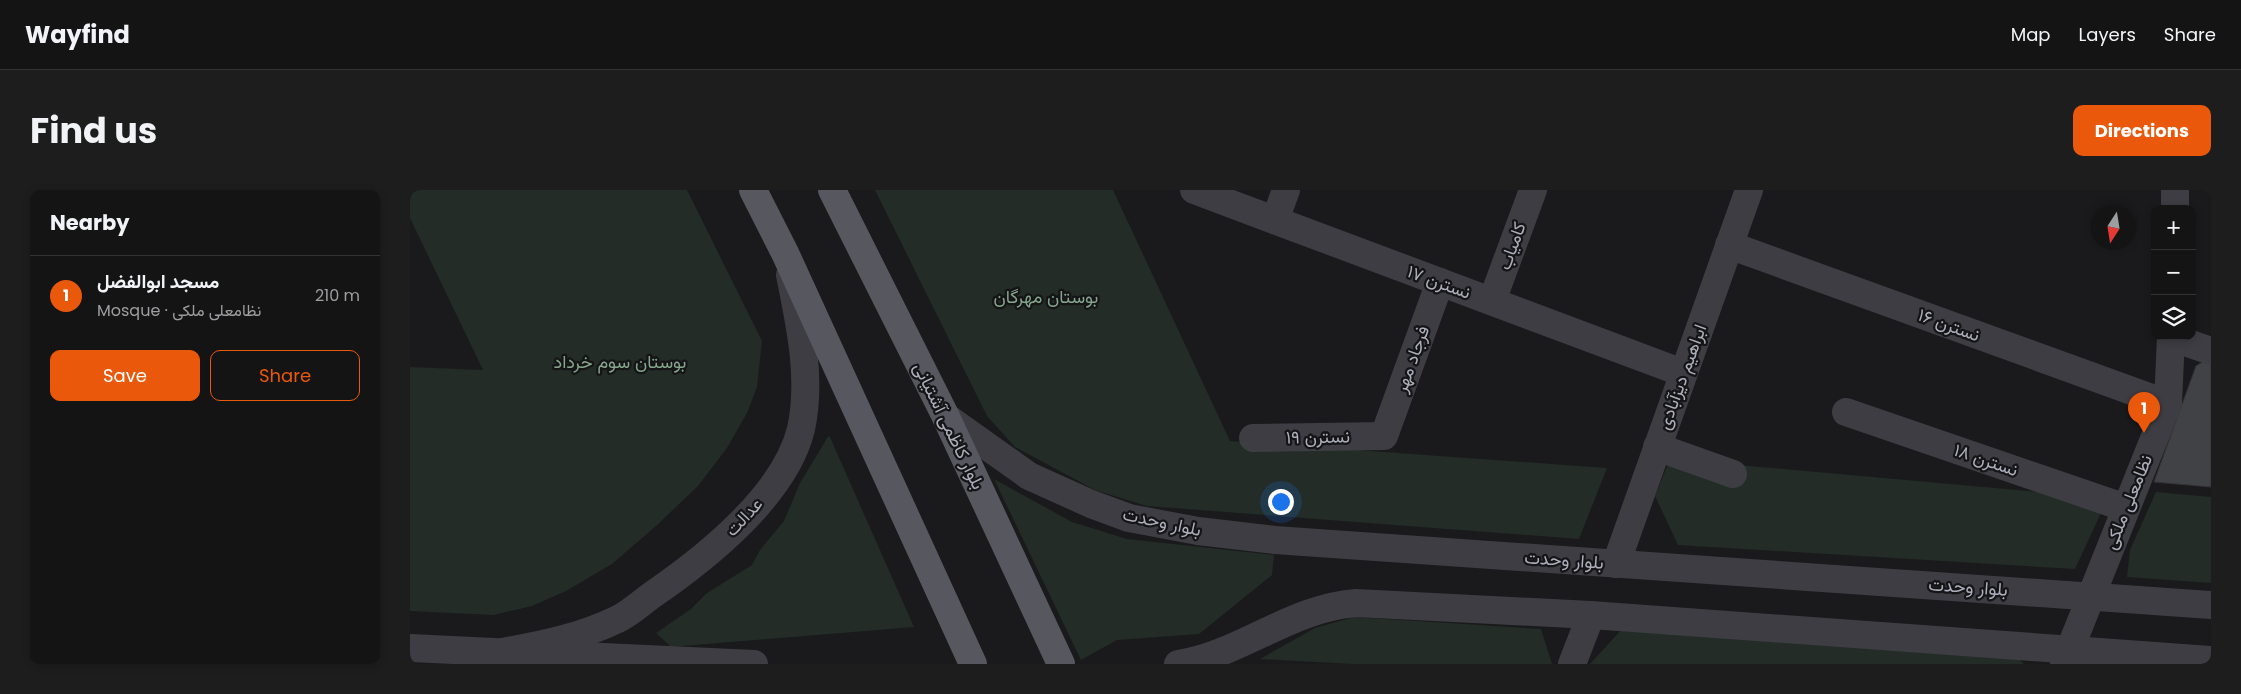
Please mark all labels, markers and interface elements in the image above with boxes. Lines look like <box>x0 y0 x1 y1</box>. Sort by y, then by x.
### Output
text: Wayfind <box>25 18 130 51</box>
text: Map <box>2011 22 2051 47</box>
text: Layers <box>2079 22 2136 47</box>
text: Share <box>2164 22 2216 47</box>
button: Directions <box>2073 105 2211 156</box>
text: Find us <box>30 106 157 155</box>
north arrow <box>2091 205 2136 250</box>
map controls <box>2151 205 2196 340</box>
button: + <box>2151 205 2196 250</box>
text: Nearby <box>50 208 130 237</box>
street label: کامیاب <box>1491 218 1532 273</box>
button: − <box>2151 250 2196 295</box>
street label: نسترن ۱۷ <box>1404 258 1474 305</box>
text: مسجد ابوالفضل <box>97 268 219 295</box>
text: 1 <box>63 284 69 307</box>
text: 210 m <box>315 284 360 307</box>
park label: بوستان مهرگان <box>994 284 1098 309</box>
button: layers <box>2151 295 2196 340</box>
text: Mosque · نظامعلی ملکی <box>97 299 261 322</box>
street label: نسترن ۱۶ <box>1915 302 1984 347</box>
street label: ابراهیم دیزآبادی <box>1651 321 1712 433</box>
street label: فرجاد مهر <box>1388 322 1435 397</box>
park label: بوستان سوم خرداد <box>554 349 686 374</box>
button: Save <box>50 350 200 401</box>
button: Share <box>210 350 360 401</box>
street label: بلوار کاظمی آشتیانی <box>908 358 991 494</box>
pin: 1 <box>2128 392 2160 433</box>
street label: نسترن ۱۹ <box>1286 423 1350 450</box>
street label: نسترن ۱۸ <box>1951 437 2021 482</box>
street label: نظامعلی ملکی <box>2097 451 2158 553</box>
your location <box>1268 489 1294 515</box>
street label: عدالت <box>719 492 768 542</box>
street label: بلوار وحدت <box>1121 501 1204 542</box>
street label: بلوار وحدت <box>1523 544 1605 575</box>
street label: بلوار وحدت <box>1927 571 2009 602</box>

